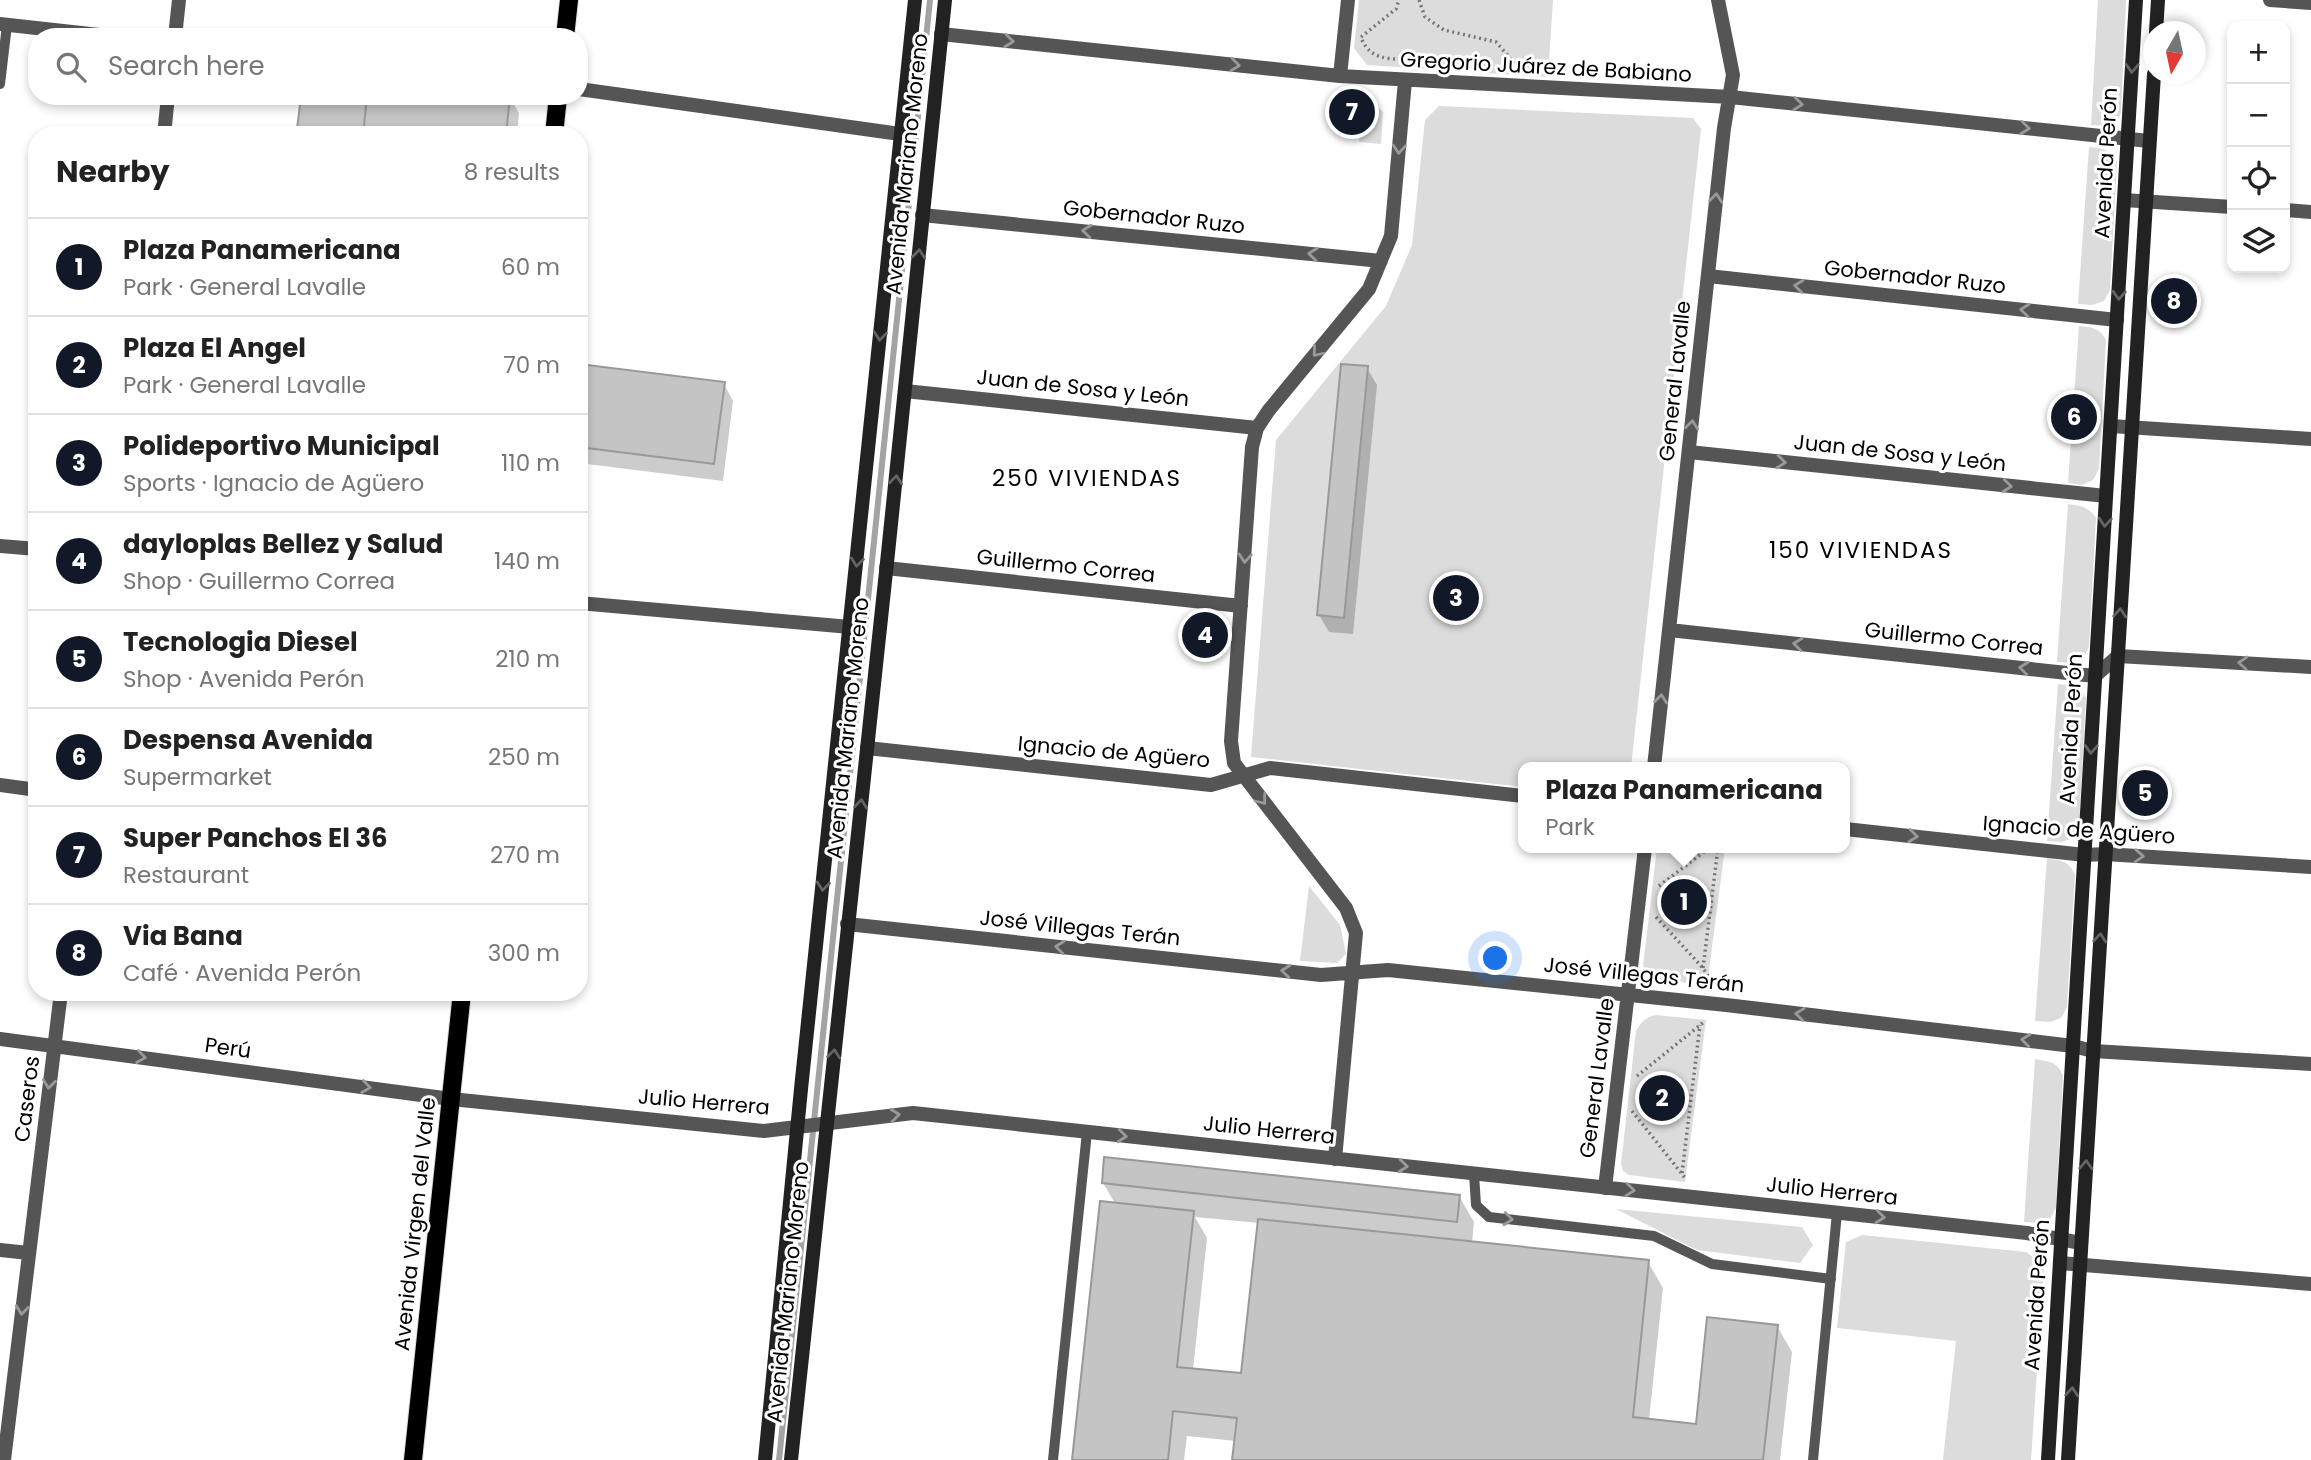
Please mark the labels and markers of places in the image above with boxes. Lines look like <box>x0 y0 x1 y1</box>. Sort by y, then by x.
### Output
pin: 7 <box>1329 86 1375 138</box>
pin: 8 <box>2151 275 2197 327</box>
pin: 6 <box>2051 391 2097 443</box>
pin: 3 <box>1433 572 1479 624</box>
pin: 4 <box>1182 609 1228 661</box>
pin: 5 <box>2122 767 2168 819</box>
pin: 1 <box>1661 876 1707 928</box>
pin: 2 <box>1639 1072 1685 1124</box>

